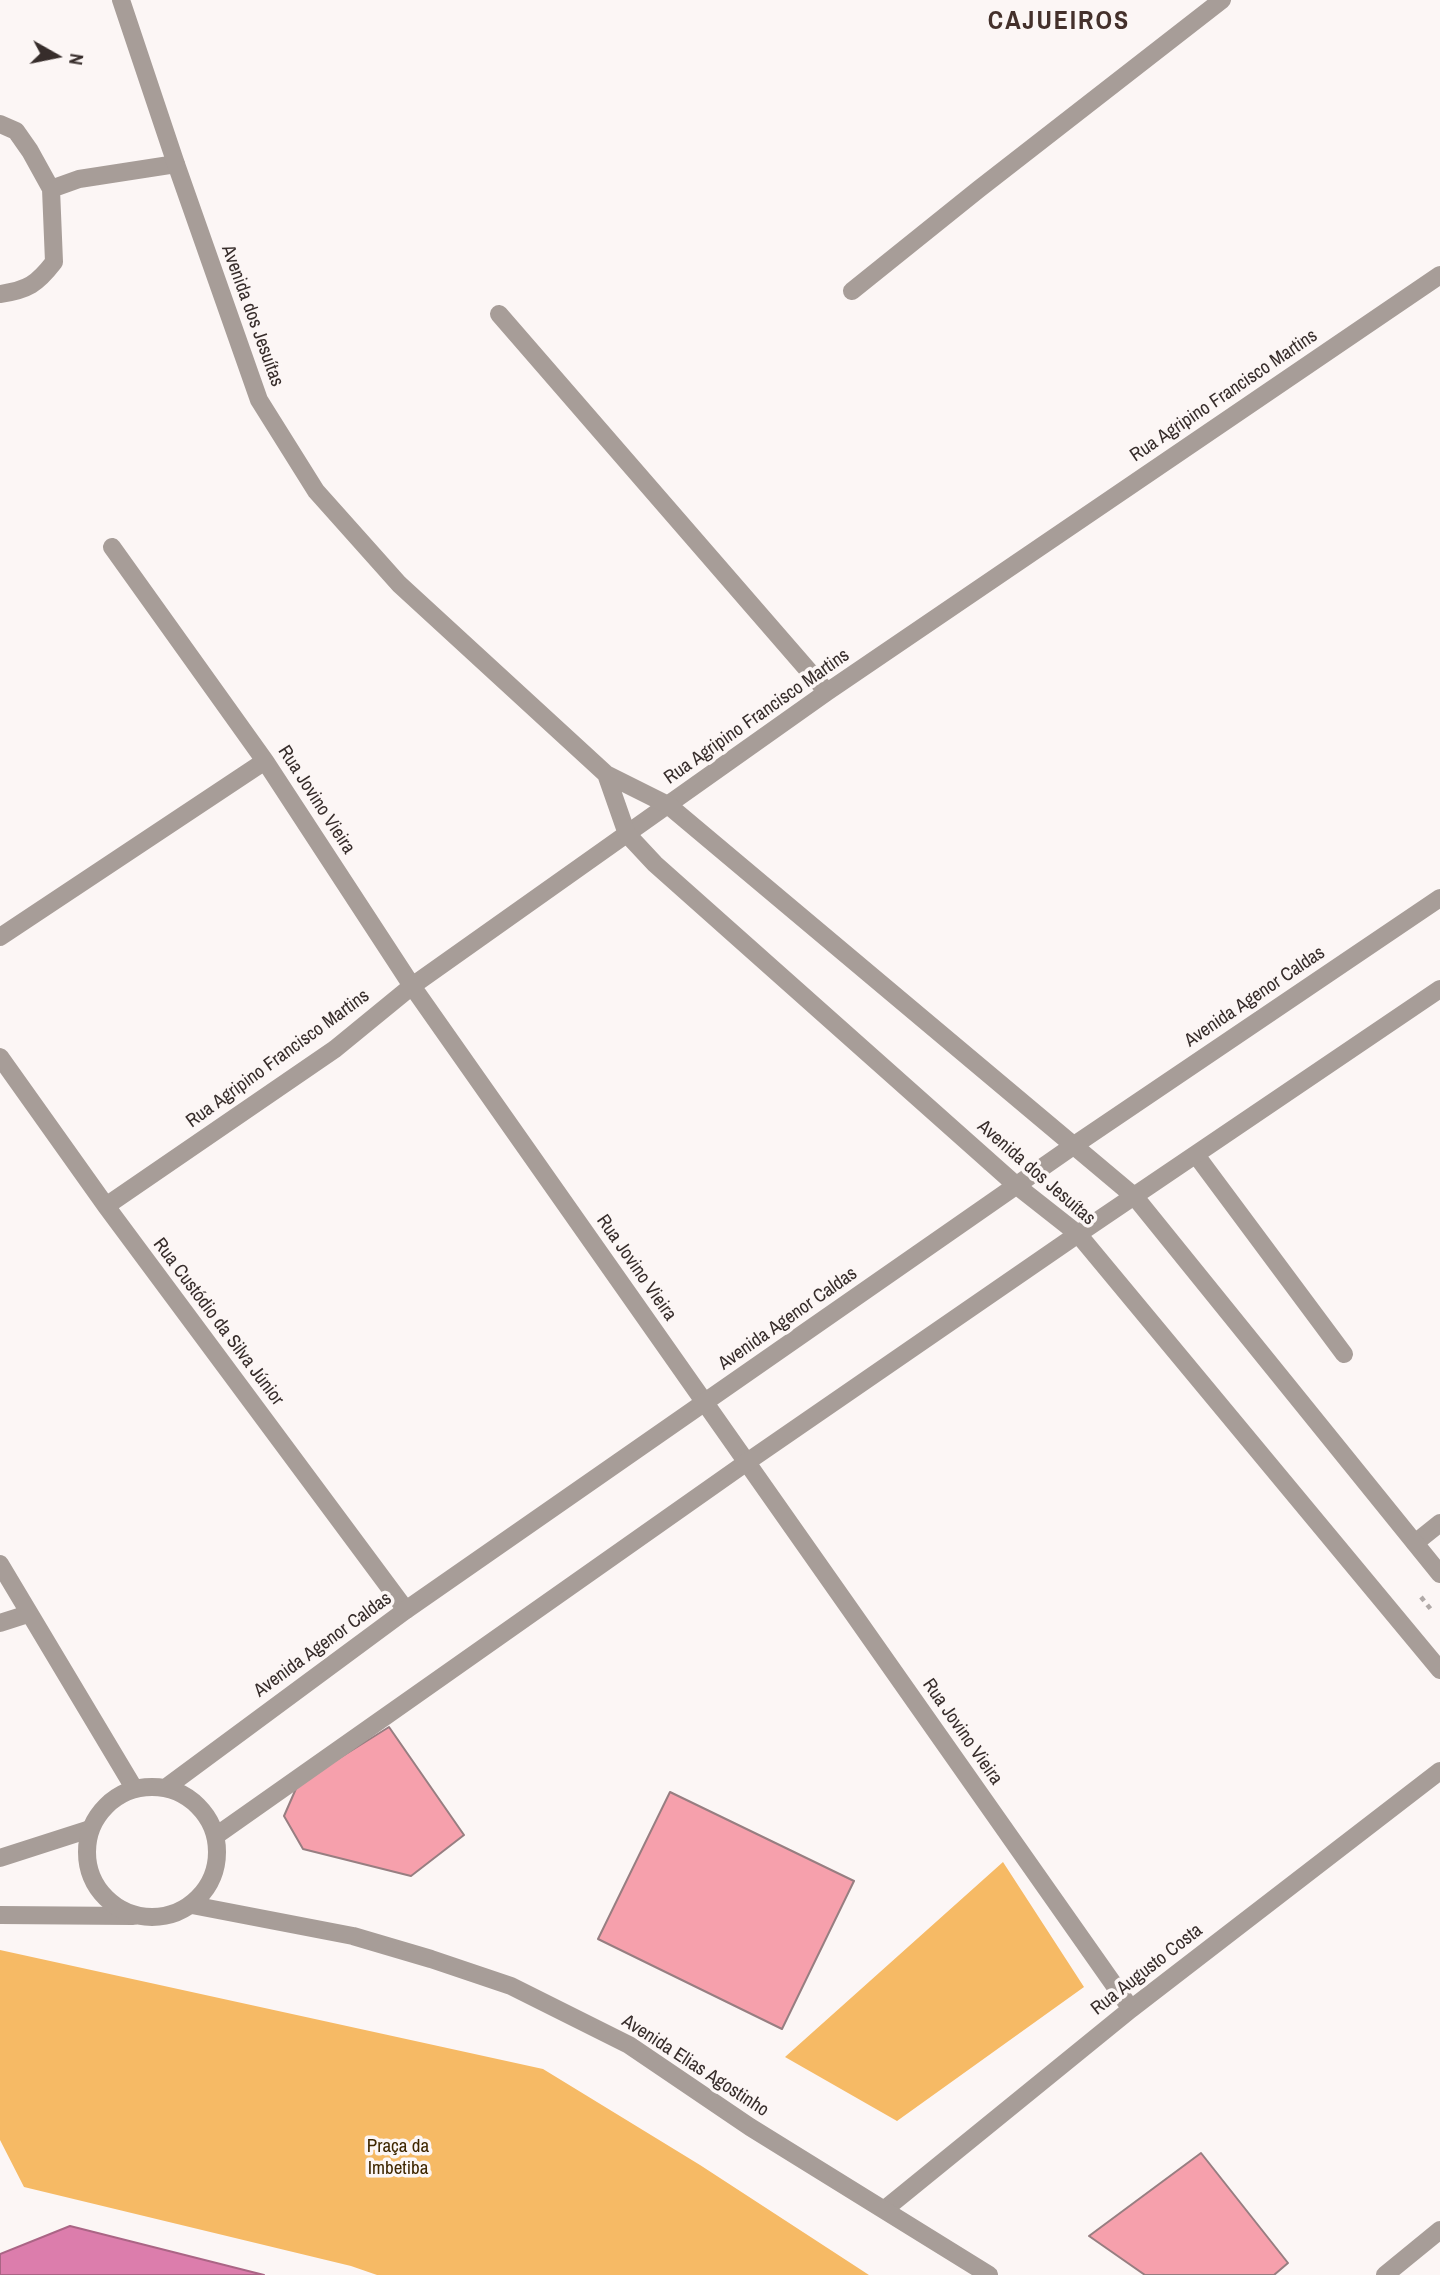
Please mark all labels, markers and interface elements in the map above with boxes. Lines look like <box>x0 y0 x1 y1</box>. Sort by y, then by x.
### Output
district label: CAJUEIROS <box>989 6 1129 38</box>
north arrow <box>21 21 91 91</box>
text: N <box>63 52 90 67</box>
street label: Avenida dos Jesuítas <box>216 242 288 390</box>
street label: Rua Agripino Francisco Martins <box>1126 325 1322 467</box>
street label: Rua Agripino Francisco Martins <box>660 644 854 790</box>
street label: Rua Jovino Vieira <box>273 742 359 858</box>
street label: Avenida Agenor Caldas <box>1181 942 1329 1052</box>
street label: Rua Agripino Francisco Martins <box>182 985 374 1133</box>
street label: Avenida dos Jesuítas <box>972 1116 1100 1230</box>
street label: Rua Jovino Vieira <box>591 1210 681 1326</box>
street label: Rua Custódio da Silva Júnior <box>148 1234 288 1410</box>
street label: Avenida Agenor Caldas <box>714 1263 862 1375</box>
street label: Avenida Agenor Caldas <box>250 1587 396 1703</box>
street label: Rua Jovino Vieira <box>917 1674 1007 1790</box>
street label: Rua Augusto Costa <box>1087 1919 1207 2021</box>
street label: Avenida Elias Agostinho <box>617 2010 773 2122</box>
park label: Praça da Imbetiba <box>367 2136 429 2180</box>

